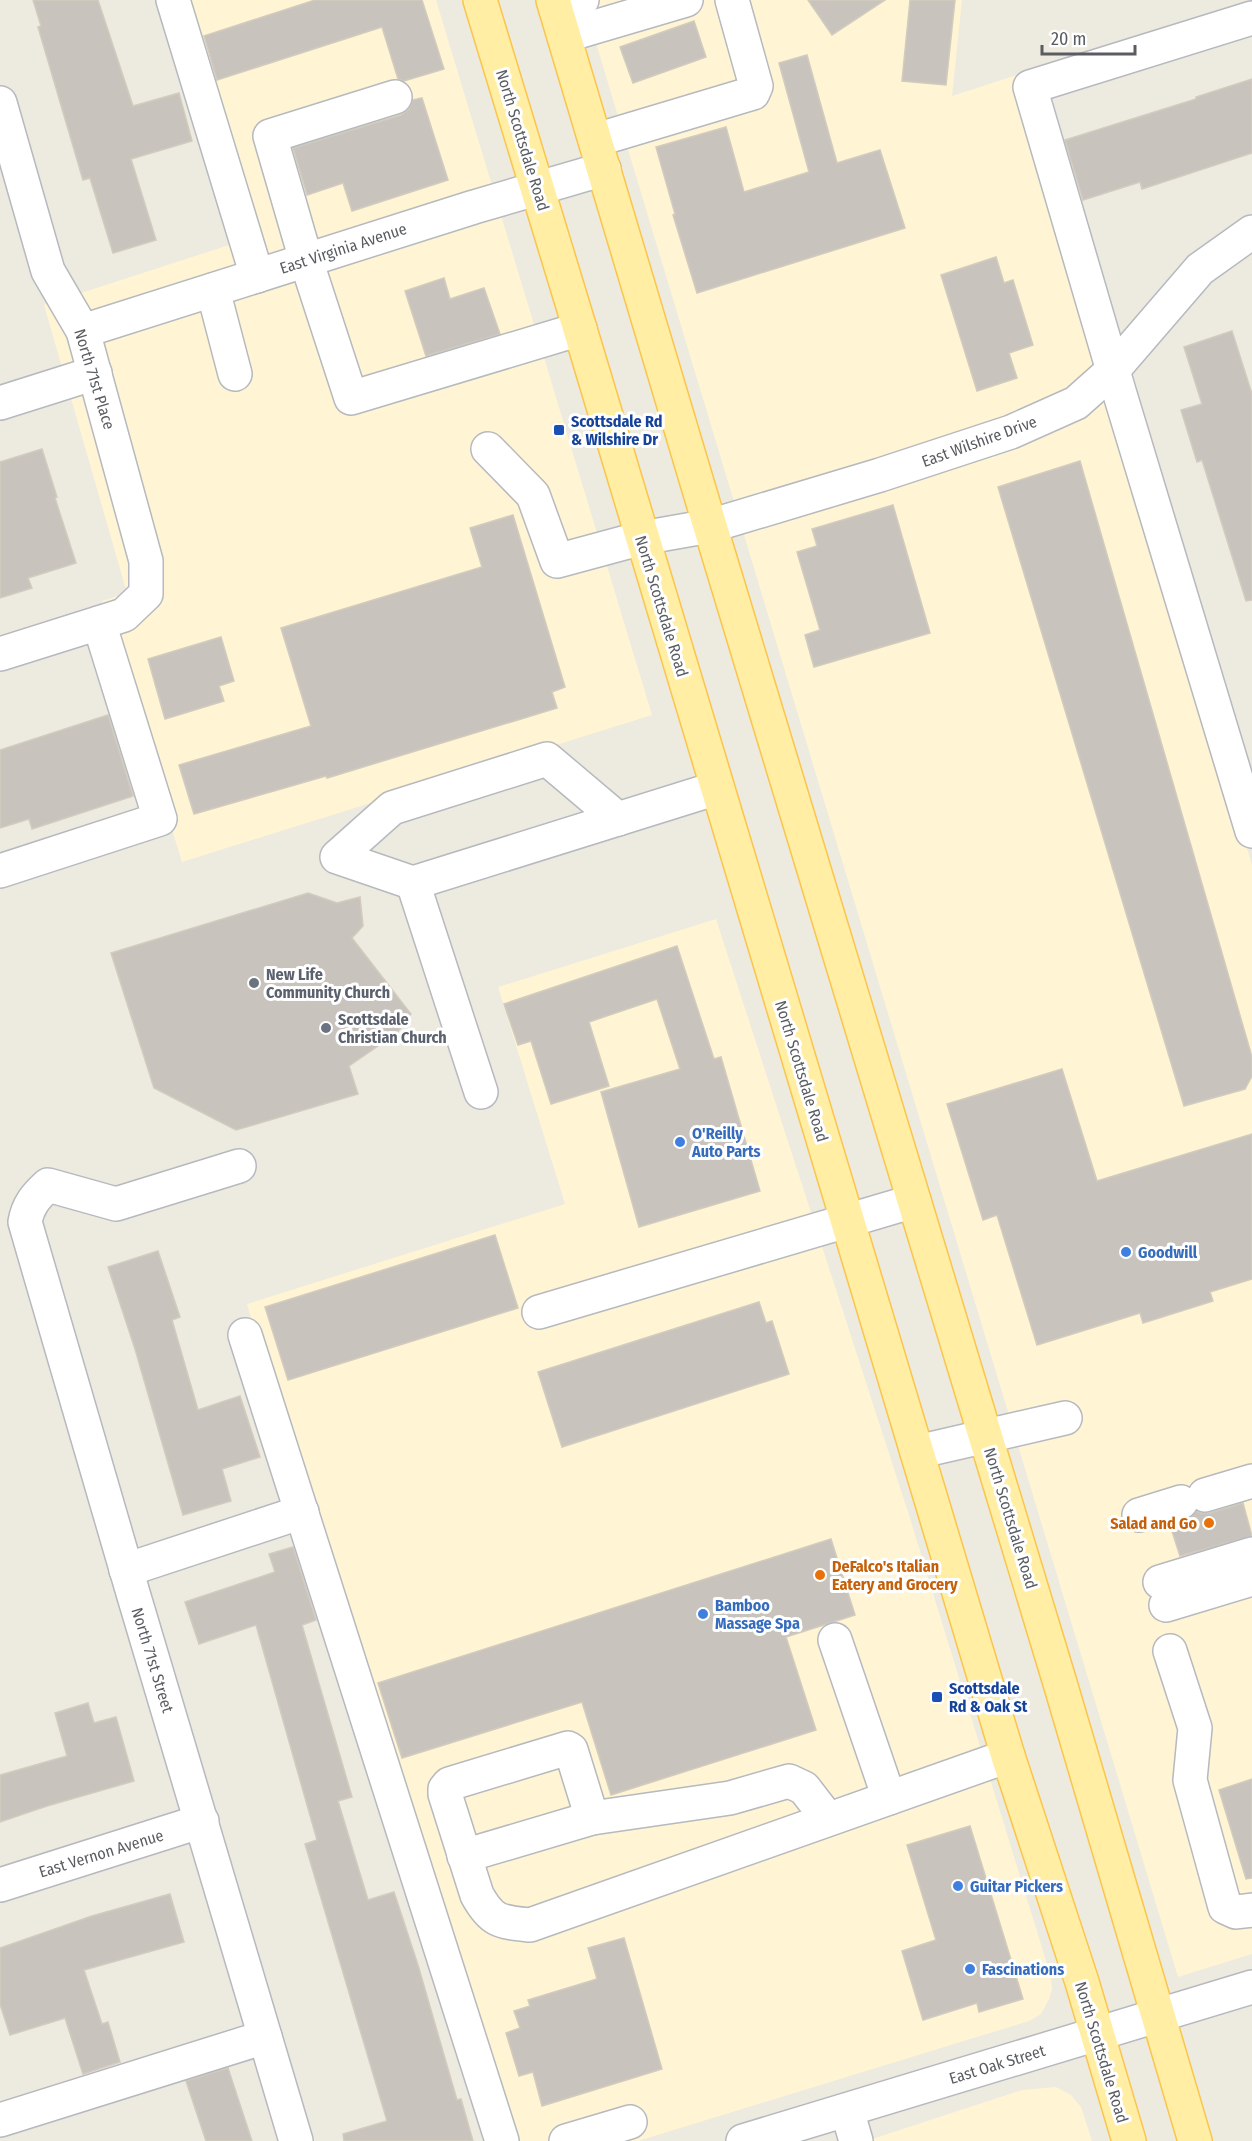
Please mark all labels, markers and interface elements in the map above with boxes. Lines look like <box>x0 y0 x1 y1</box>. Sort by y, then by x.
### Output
scale bar <box>1042 18 1135 56</box>
text: 20 m <box>1051 28 1086 50</box>
street label: North Scottsdale Road <box>492 67 553 213</box>
street label: East Virginia Avenue <box>277 219 409 278</box>
street label: North 71st Place <box>70 327 119 432</box>
place label: Scottsdale Rd & Wilshire Dr <box>571 412 663 449</box>
street label: East Wilshire Drive <box>919 412 1039 471</box>
marker: Scottsdale Rd & Wilshire Dr <box>552 423 566 437</box>
street label: North Scottsdale Road <box>631 533 692 679</box>
place label: New Life Community Church <box>266 965 390 1002</box>
marker: New Life Community Church <box>247 976 261 990</box>
street label: North Scottsdale Road <box>771 998 832 1144</box>
place label: Scottsdale Christian Church <box>338 1010 447 1047</box>
marker: Scottsdale Christian Church <box>319 1021 333 1035</box>
place label: O'Reilly Auto Parts <box>691 1124 761 1161</box>
marker: O'Reilly Auto Parts <box>673 1135 687 1149</box>
place label: Goodwill <box>1138 1243 1198 1262</box>
marker: Goodwill <box>1119 1245 1133 1259</box>
street label: North Scottsdale Road <box>980 1445 1041 1591</box>
place label: Salad and Go <box>1110 1514 1197 1533</box>
marker: Salad and Go <box>1202 1516 1216 1530</box>
place label: DeFalco's Italian Eatery and Grocery <box>832 1557 958 1594</box>
marker: DeFalco's Italian Eatery and Grocery <box>813 1568 827 1582</box>
place label: Bamboo Massage Spa <box>715 1596 800 1633</box>
street label: North 71st Street <box>128 1605 178 1716</box>
marker: Bamboo Massage Spa <box>696 1607 710 1621</box>
place label: Scottsdale Rd & Oak St <box>949 1679 1028 1716</box>
marker: Scottsdale Rd & Oak St <box>930 1690 944 1704</box>
street label: East Vernon Avenue <box>37 1825 166 1881</box>
place label: Guitar Pickers <box>970 1877 1063 1896</box>
marker: Guitar Pickers <box>951 1879 965 1893</box>
place label: Fascinations <box>982 1960 1064 1979</box>
marker: Fascinations <box>963 1962 977 1976</box>
street label: North Scottsdale Road <box>1071 1979 1132 2125</box>
street label: East Oak Street <box>947 2041 1048 2088</box>

